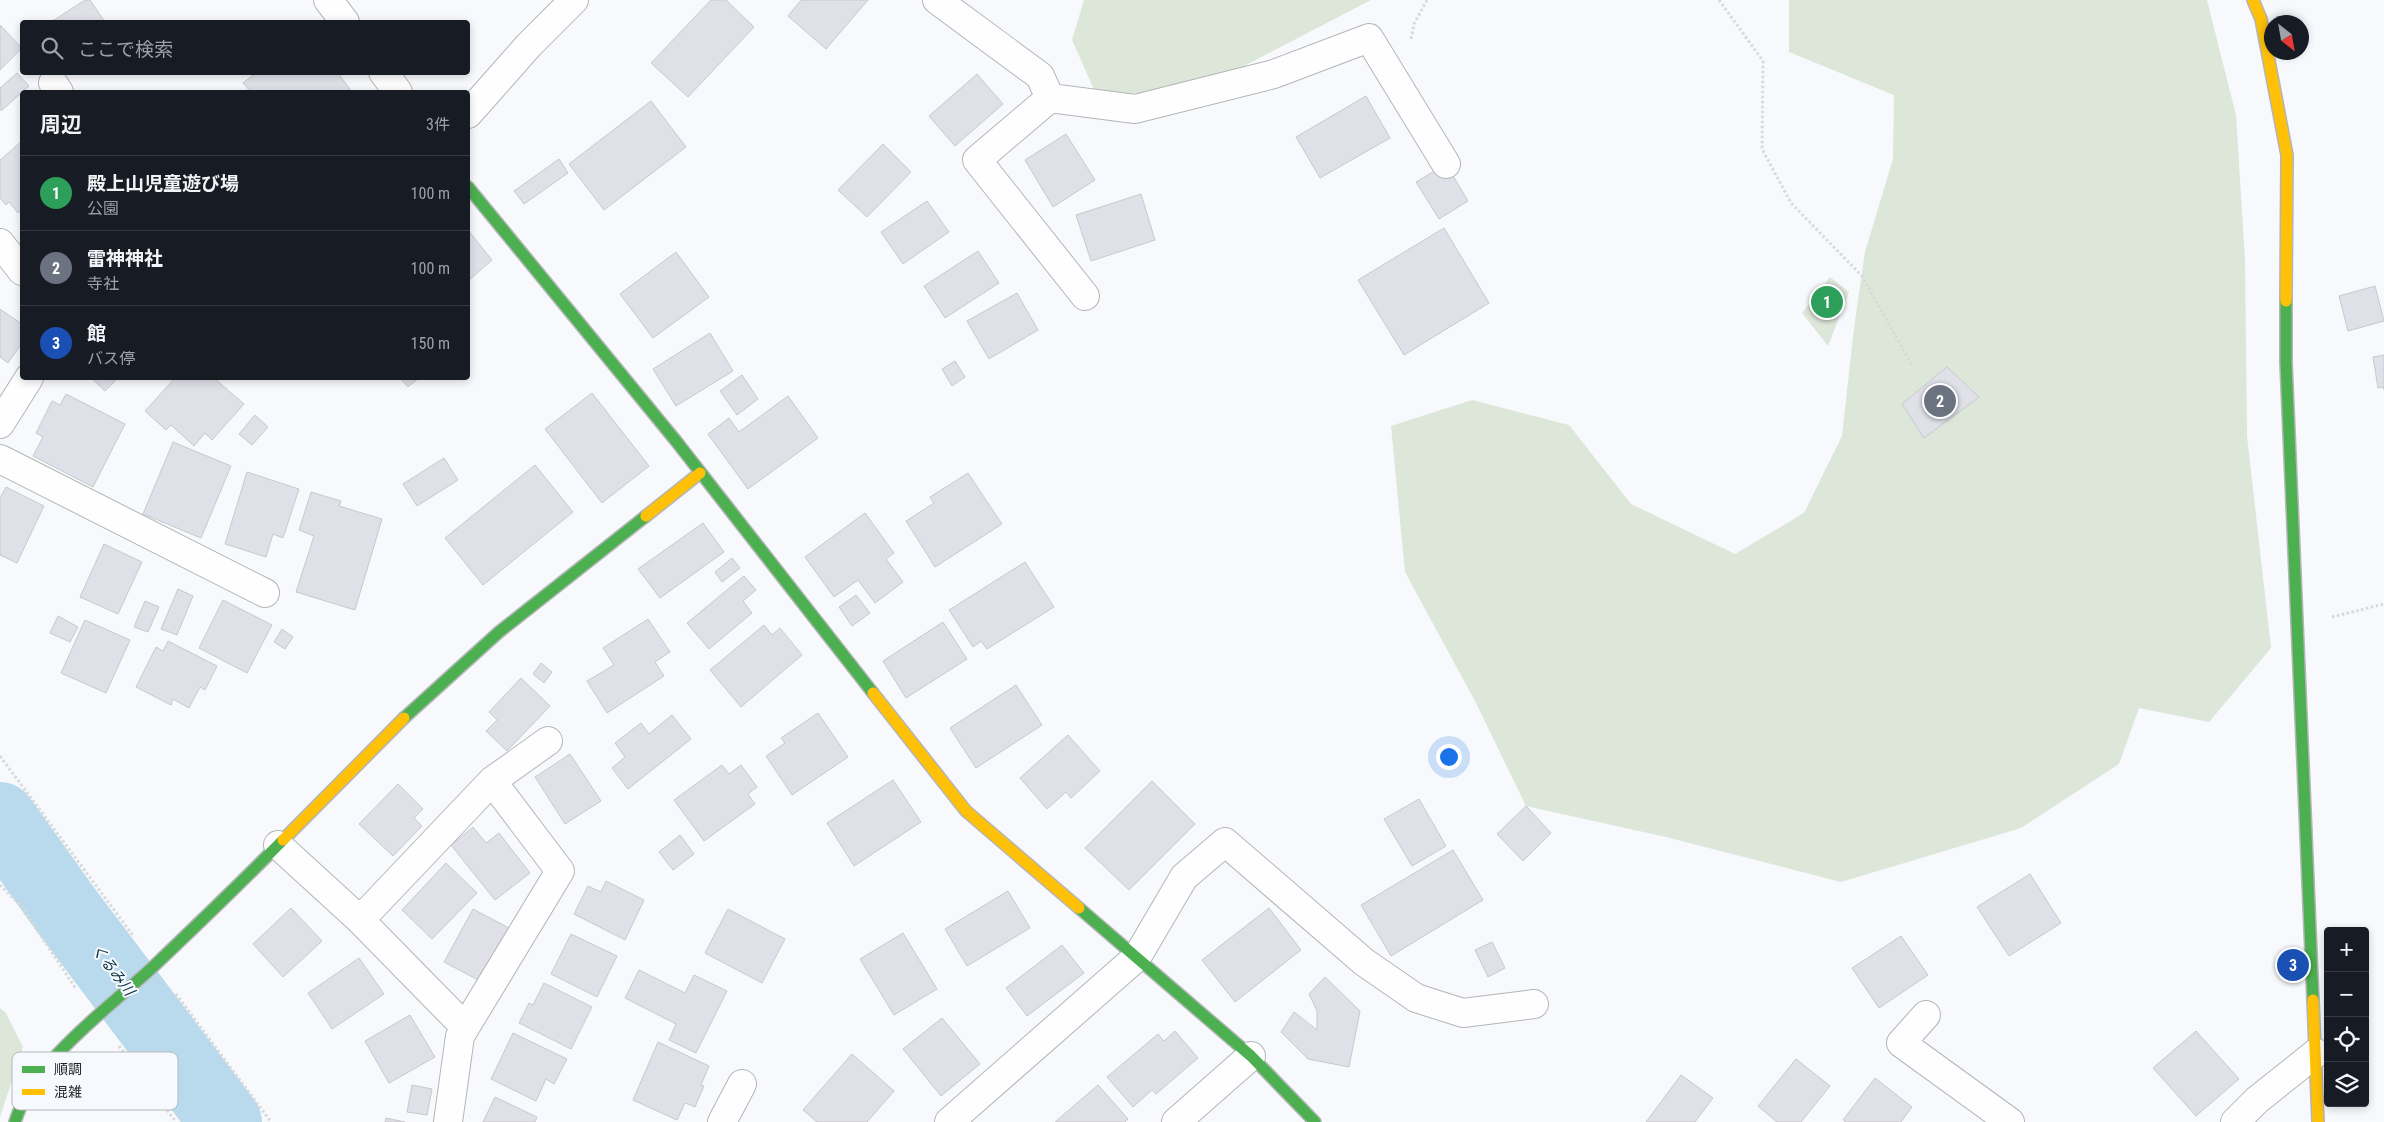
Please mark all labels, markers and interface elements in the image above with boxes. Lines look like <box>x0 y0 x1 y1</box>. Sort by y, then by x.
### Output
north arrow <box>2264 15 2309 60</box>
search box <box>20 20 470 75</box>
icon: search <box>38 34 66 62</box>
text: ここで検索 <box>78 38 173 61</box>
text: 周辺 <box>40 113 82 137</box>
text: 3件 <box>426 115 450 134</box>
text: 殿上山児童遊び場 <box>87 172 239 195</box>
text: 1 <box>52 184 60 203</box>
text: 100 m <box>411 184 450 203</box>
text: 公園 <box>87 199 119 218</box>
text: 雷神神社 <box>87 247 163 270</box>
text: 2 <box>52 259 60 278</box>
text: 100 m <box>411 259 450 278</box>
text: 寺社 <box>87 274 119 293</box>
pin: 1 <box>1811 283 1843 321</box>
text: 館 <box>87 322 106 345</box>
text: 3 <box>52 334 60 353</box>
text: 150 m <box>411 334 450 353</box>
text: バス停 <box>87 349 135 368</box>
pin: 2 <box>1924 382 1956 420</box>
your location <box>1436 744 1462 770</box>
map controls <box>2324 927 2369 1107</box>
button: + <box>2324 927 2369 972</box>
water label: くるみ川 <box>88 941 139 1001</box>
pin: 3 <box>2277 946 2309 984</box>
button: − <box>2324 972 2369 1017</box>
button: locate <box>2324 1017 2369 1062</box>
legend <box>12 1052 178 1110</box>
text: 順調 <box>54 1061 82 1077</box>
button: layers <box>2324 1062 2369 1107</box>
text: 混雑 <box>54 1084 82 1100</box>

